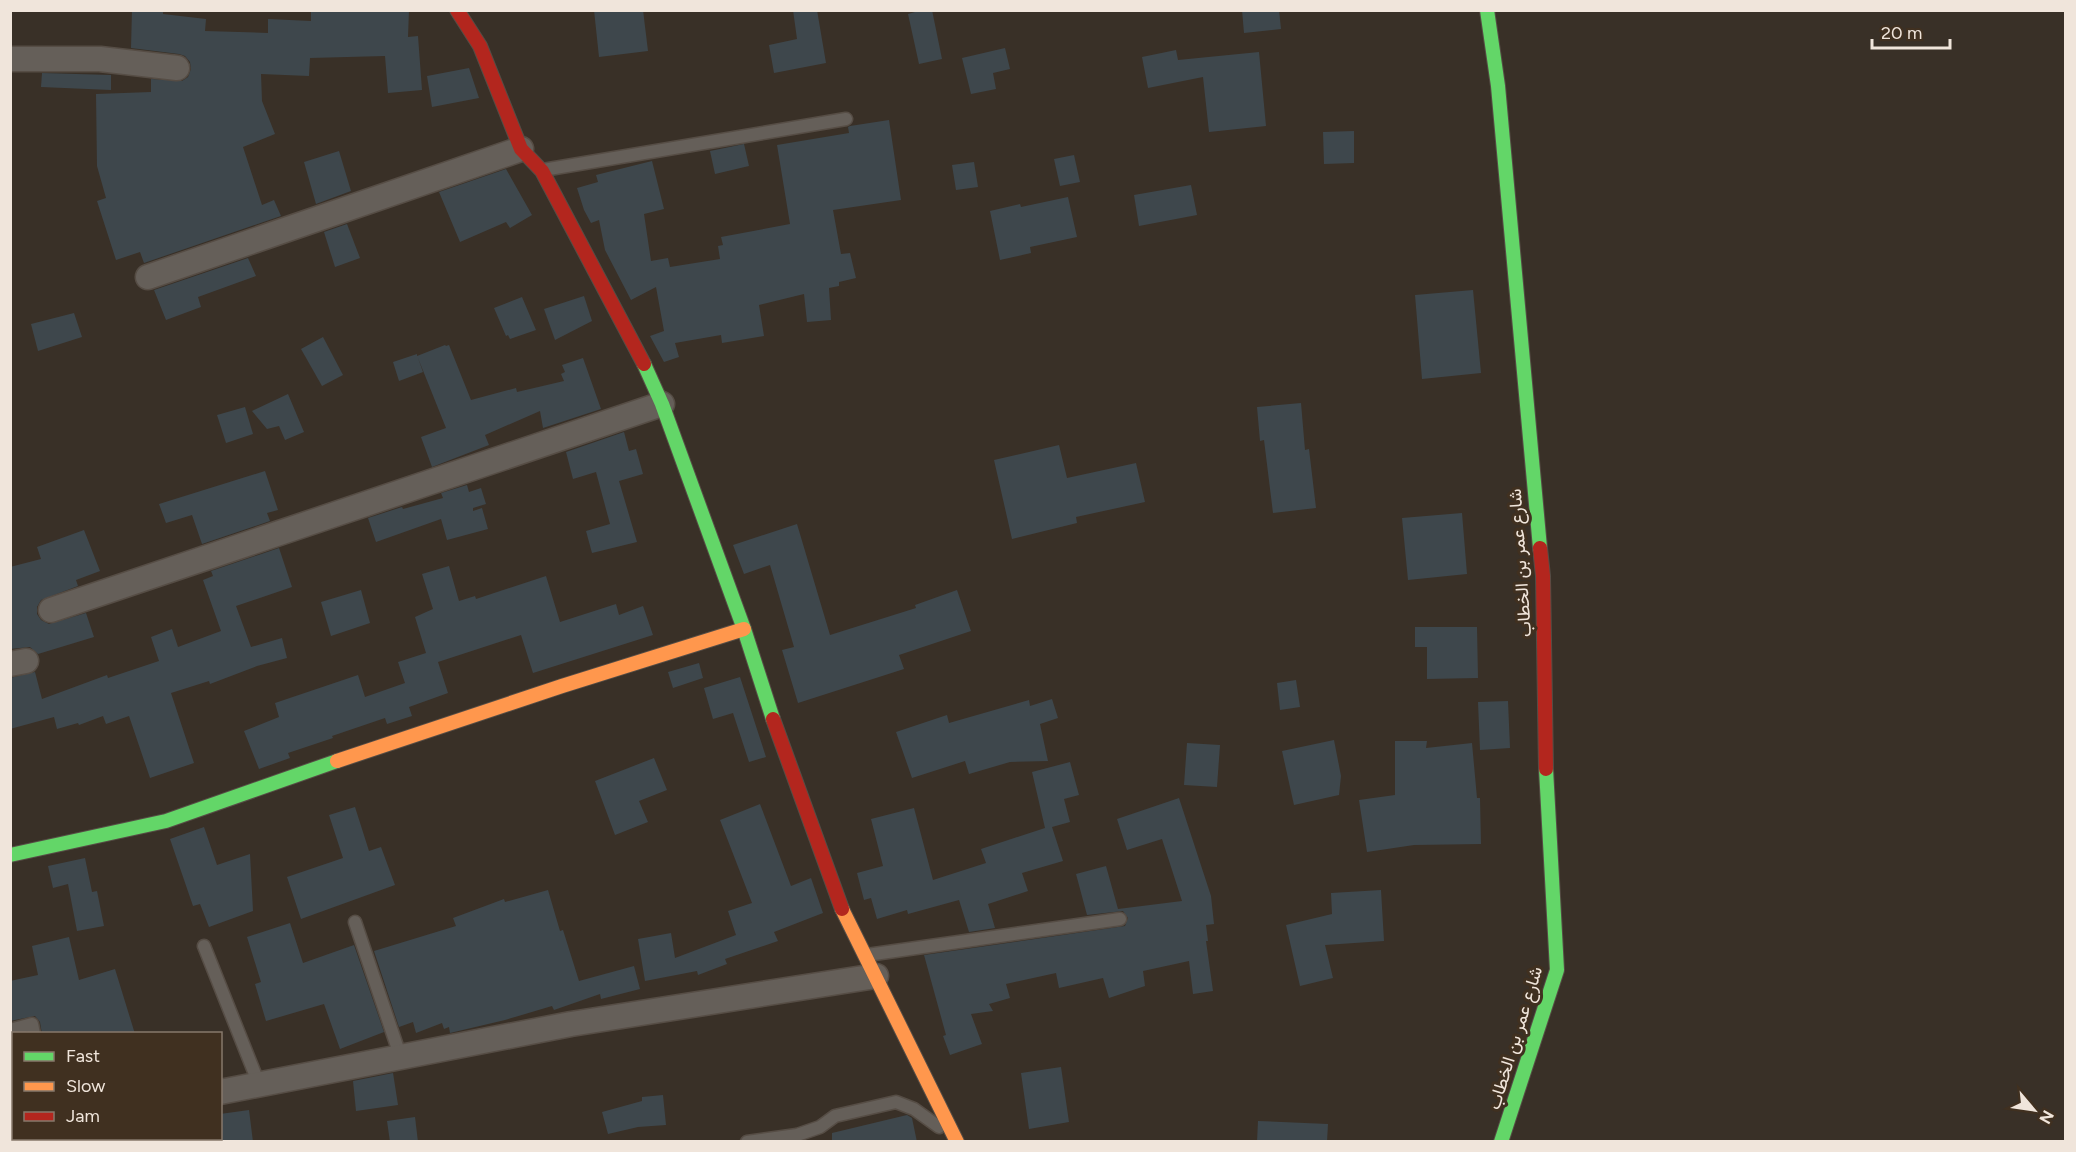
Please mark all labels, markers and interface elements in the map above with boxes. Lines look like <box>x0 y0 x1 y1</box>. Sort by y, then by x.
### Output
scale bar <box>1872 12 1950 50</box>
text: 20 m <box>1881 22 1922 44</box>
street label: شارع عمر بن الخطاب <box>1504 488 1537 638</box>
street label: شارع عمر بن الخطاب <box>1483 964 1548 1113</box>
legend <box>12 1032 222 1140</box>
text: Fast <box>66 1045 100 1067</box>
text: Slow <box>66 1075 105 1097</box>
north arrow <box>2004 1080 2064 1140</box>
text: Jam <box>66 1105 100 1127</box>
text: N <box>2035 1107 2058 1127</box>

